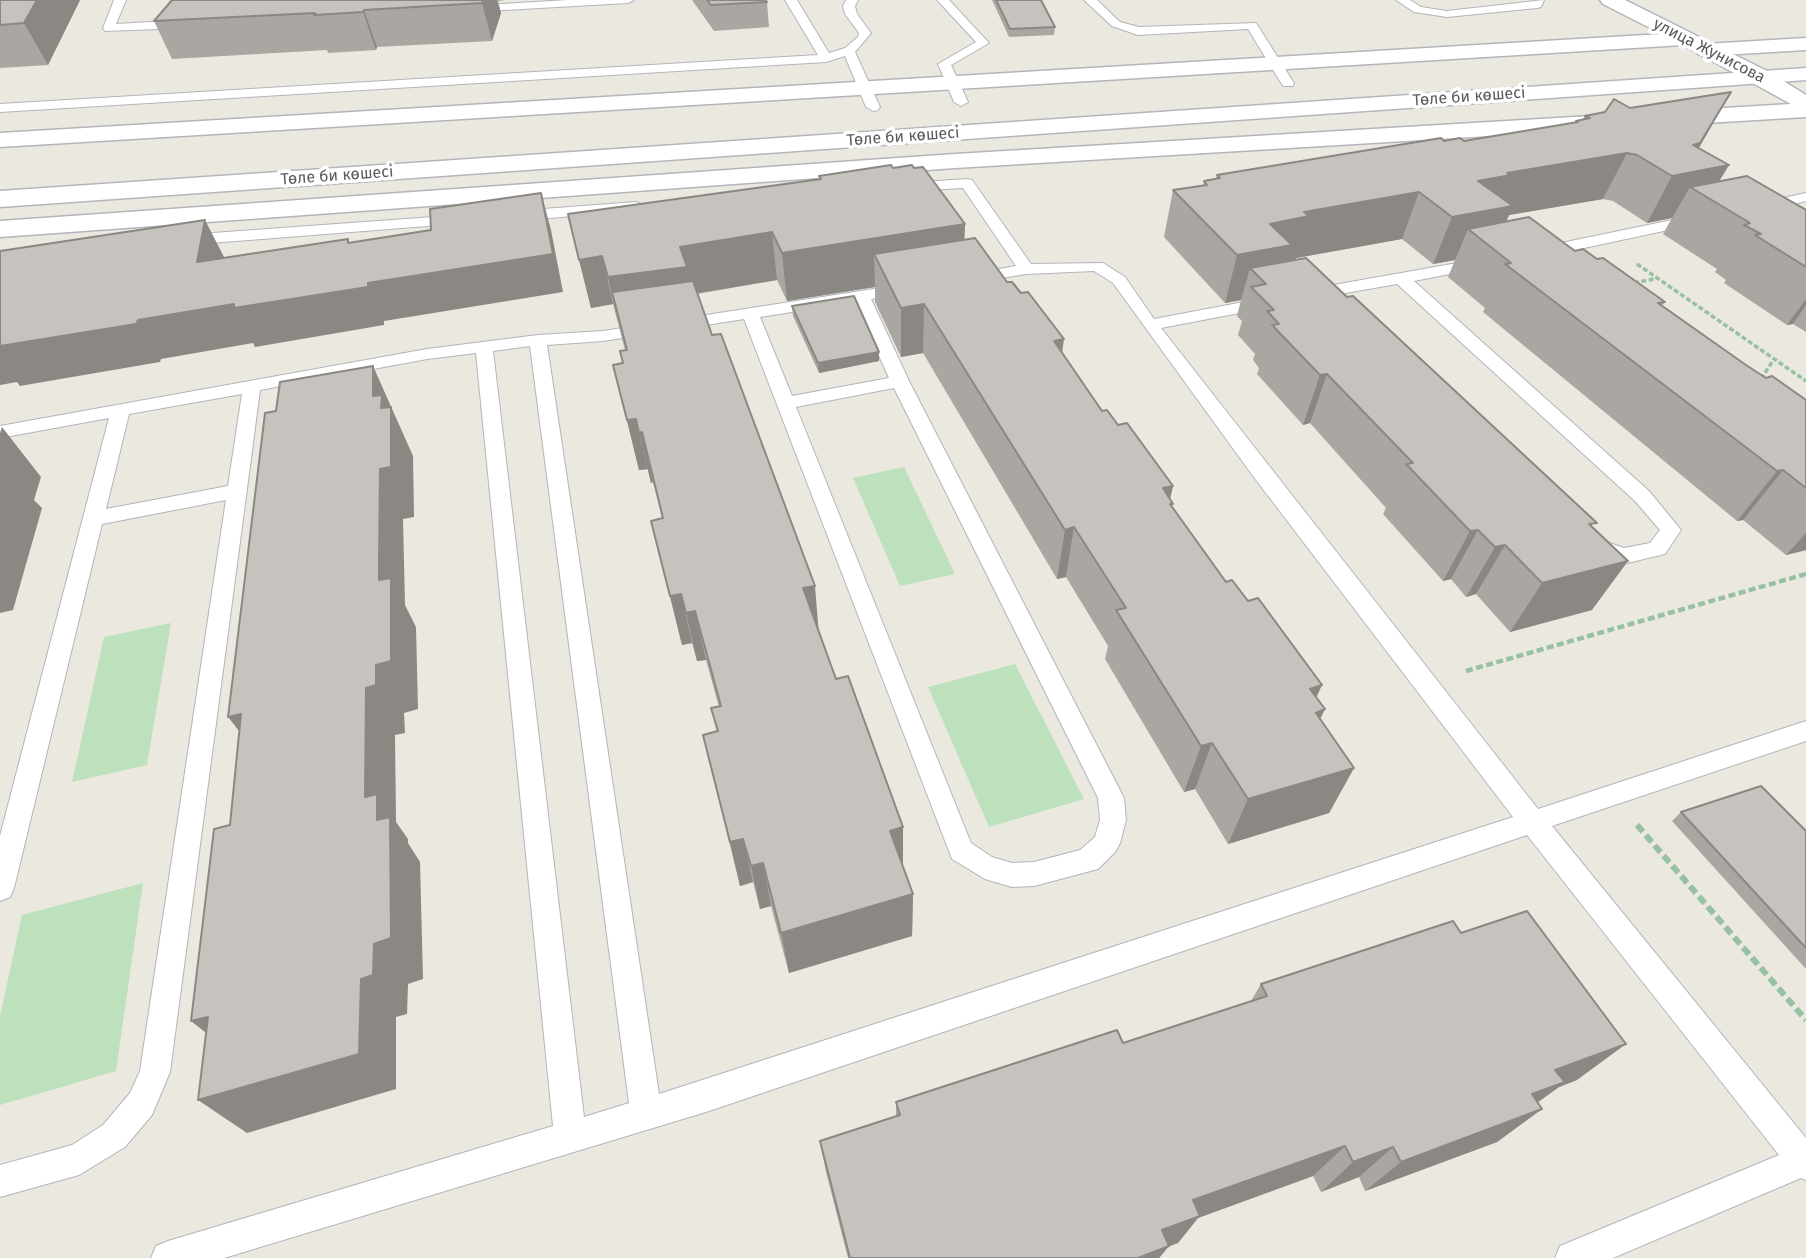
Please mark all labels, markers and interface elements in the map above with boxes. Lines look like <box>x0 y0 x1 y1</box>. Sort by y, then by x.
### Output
street label: улица Жунисова <box>1650 15 1768 87</box>
street label: Төле би көшесі <box>1412 83 1526 111</box>
street label: Төле би көшесі <box>846 123 960 151</box>
street label: Төле би көшесі <box>280 162 394 190</box>

